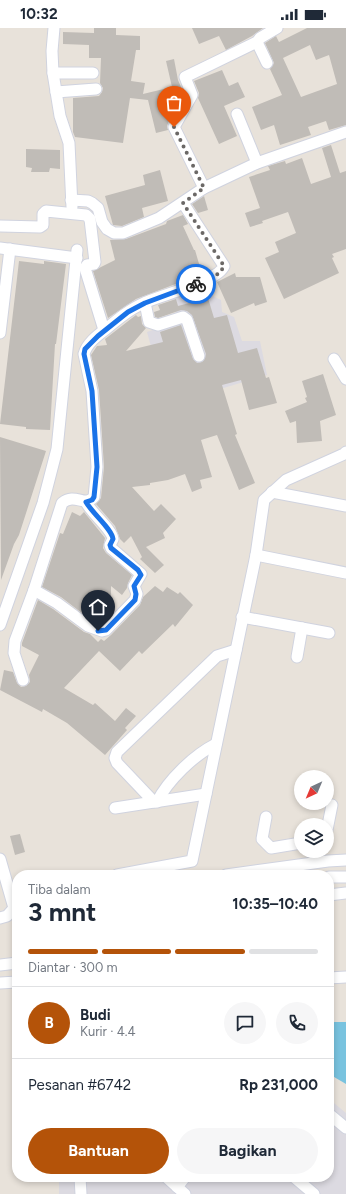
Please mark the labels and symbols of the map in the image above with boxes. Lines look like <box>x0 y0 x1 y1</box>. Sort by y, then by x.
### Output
pin <box>157 86 191 127</box>
courier <box>176 264 216 304</box>
pin <box>81 590 115 631</box>
north arrow <box>294 770 334 810</box>

